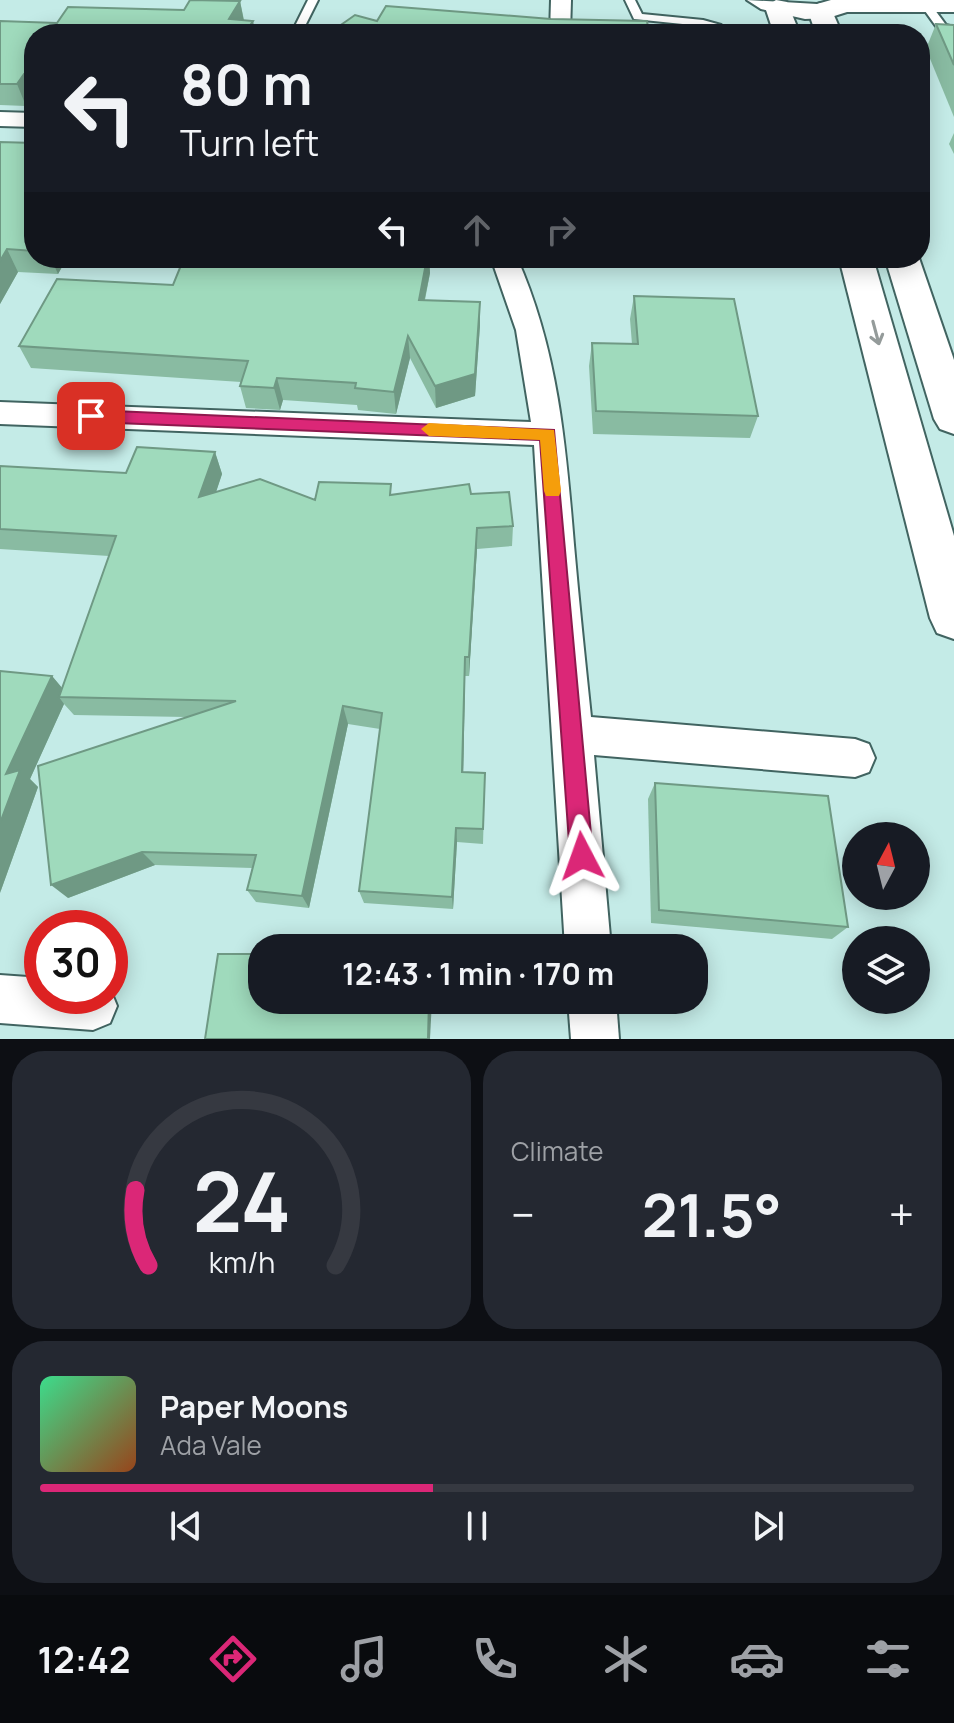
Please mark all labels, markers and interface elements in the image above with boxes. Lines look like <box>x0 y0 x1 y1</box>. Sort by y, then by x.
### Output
text: 80 m <box>180 45 313 122</box>
icon: left <box>48 56 152 160</box>
text: Turn left <box>180 118 319 167</box>
icon: left <box>371 208 415 252</box>
icon: ahead <box>455 208 499 252</box>
icon: right <box>539 208 583 252</box>
one-way arrow <box>869 320 884 346</box>
pin <box>57 382 125 450</box>
icon: arrive <box>69 394 113 438</box>
position arrow <box>540 814 624 898</box>
north arrow <box>842 822 930 910</box>
map controls <box>842 822 930 1014</box>
speed limit sign: 30 <box>24 910 128 1014</box>
button: layers <box>842 926 930 1014</box>
text: 12:43 · 1 min · 170 m <box>342 953 614 994</box>
text: Climate <box>511 1133 603 1169</box>
text: 24 <box>192 1143 291 1257</box>
text: 21.5° <box>642 1173 782 1255</box>
text: − <box>511 1184 535 1244</box>
text: + <box>889 1184 914 1244</box>
text: km/h <box>208 1243 275 1282</box>
text: Paper Moons <box>160 1386 348 1427</box>
text: Ada Vale <box>160 1427 262 1463</box>
icon: previous <box>164 1504 208 1548</box>
icon: pause <box>455 1504 499 1548</box>
icon: next <box>746 1504 790 1548</box>
icon: directions <box>205 1631 261 1687</box>
icon: music <box>336 1631 392 1687</box>
icon: phone <box>467 1631 523 1687</box>
icon: climate <box>598 1631 654 1687</box>
icon: car <box>729 1631 785 1687</box>
icon: filters <box>860 1631 916 1687</box>
text: 12:42 <box>38 1635 130 1684</box>

